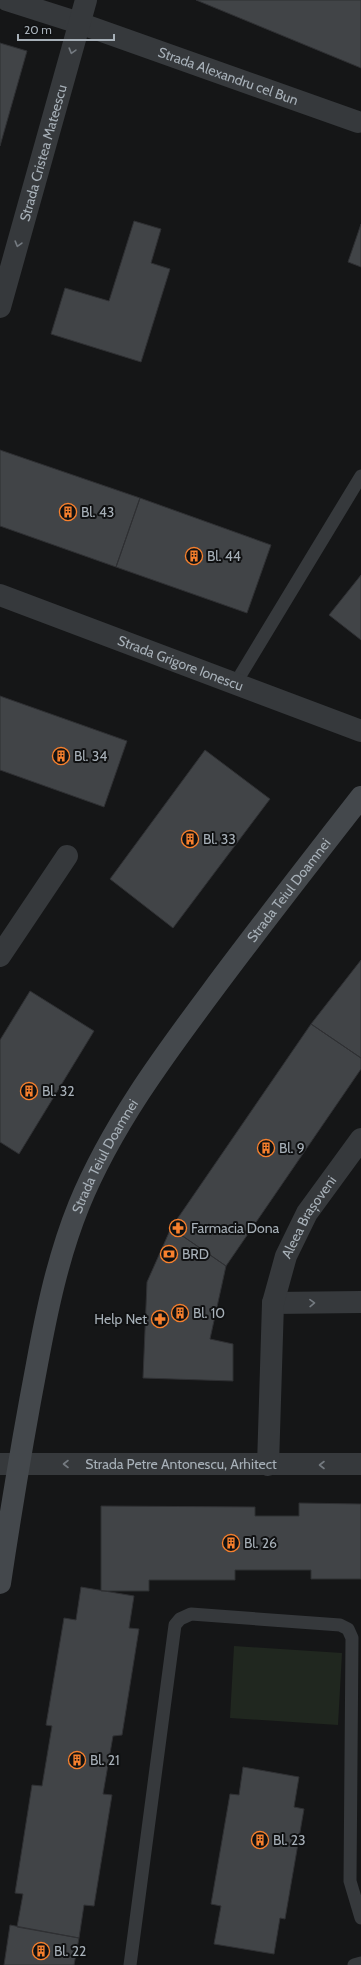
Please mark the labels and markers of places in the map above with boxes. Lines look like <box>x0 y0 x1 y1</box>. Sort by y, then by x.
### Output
building icon: Bl. 43 <box>58 502 78 522</box>
place label: Bl. 43 <box>81 503 114 521</box>
building icon: Bl. 44 <box>184 546 204 566</box>
place label: Bl. 44 <box>207 547 241 565</box>
building icon: Bl. 34 <box>51 746 71 766</box>
place label: Bl. 34 <box>74 747 107 765</box>
building icon: Bl. 33 <box>180 829 200 849</box>
place label: Bl. 33 <box>203 830 236 848</box>
building icon: Bl. 32 <box>19 1081 39 1101</box>
place label: Bl. 32 <box>42 1082 75 1100</box>
building icon: Bl. 9 <box>256 1138 276 1158</box>
place label: Bl. 9 <box>279 1139 305 1157</box>
pharmacy icon: Farmacia Dona <box>168 1218 188 1238</box>
place label: Farmacia Dona <box>191 1219 279 1237</box>
bank icon: BRD <box>159 1244 179 1264</box>
place label: BRD <box>182 1245 209 1263</box>
building icon: Bl. 10 <box>170 1303 190 1323</box>
place label: Bl. 10 <box>193 1304 225 1322</box>
pharmacy icon: Help Net <box>150 1309 170 1329</box>
place label: Help Net <box>94 1310 147 1328</box>
building icon: Bl. 26 <box>221 1533 241 1553</box>
place label: Bl. 26 <box>244 1534 277 1552</box>
building icon: Bl. 21 <box>67 1750 87 1770</box>
place label: Bl. 21 <box>90 1751 120 1769</box>
building icon: Bl. 23 <box>250 1830 270 1850</box>
place label: Bl. 23 <box>273 1831 306 1849</box>
building icon: Bl. 22 <box>31 1941 51 1961</box>
place label: Bl. 22 <box>54 1942 86 1960</box>

